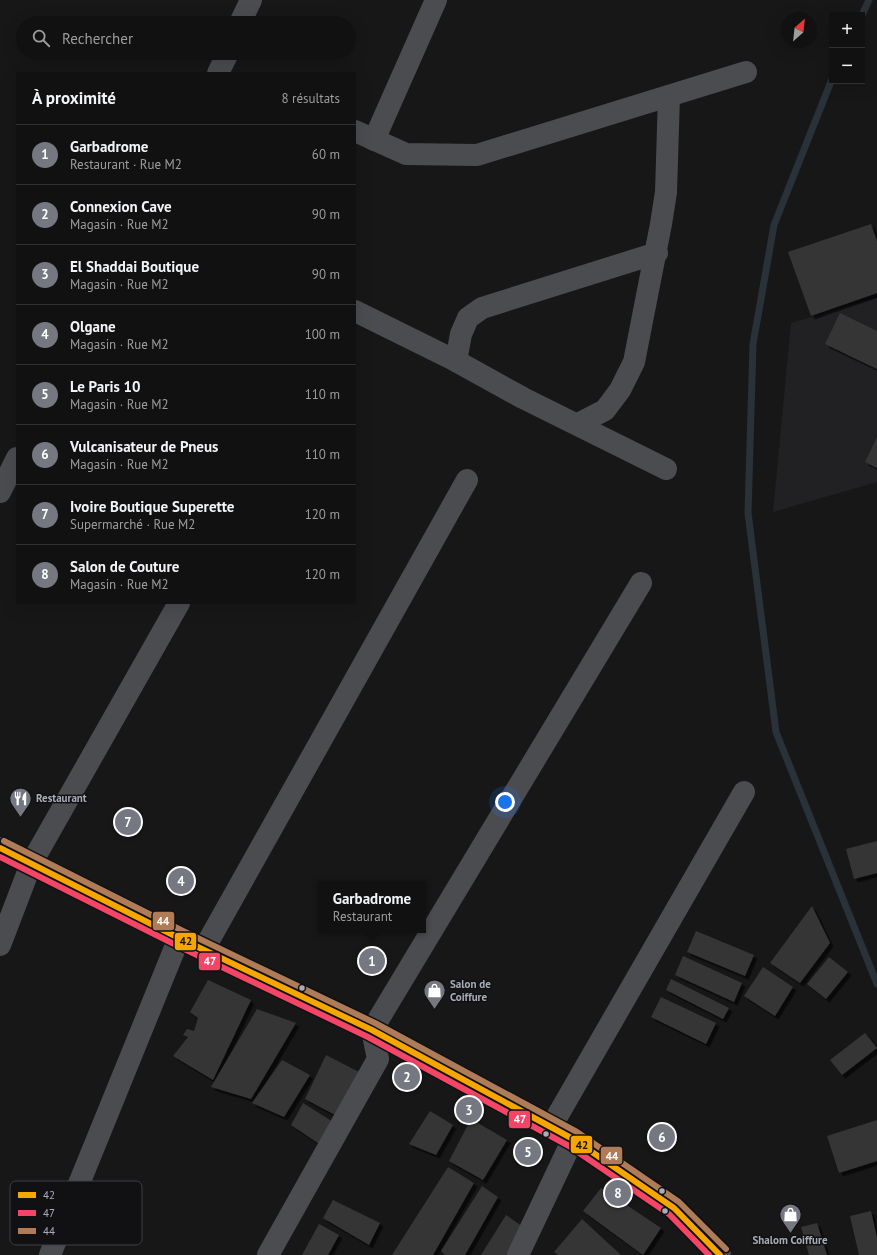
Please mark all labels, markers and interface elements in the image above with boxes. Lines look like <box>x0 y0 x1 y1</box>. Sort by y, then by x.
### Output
north arrow <box>781 12 817 48</box>
map controls <box>829 12 865 84</box>
button: + <box>829 12 865 48</box>
search box <box>16 16 356 60</box>
icon: search <box>30 27 52 49</box>
text: Rechercher <box>62 29 133 48</box>
button: − <box>829 48 865 84</box>
text: À proximité <box>32 87 116 109</box>
text: 8 résultats <box>281 90 340 107</box>
text: Garbadrome <box>70 137 148 156</box>
text: 1 <box>41 146 49 163</box>
text: 60 m <box>312 146 340 163</box>
text: Restaurant · Rue M2 <box>70 156 182 173</box>
text: Connexion Cave <box>70 197 172 216</box>
text: 2 <box>41 206 49 223</box>
text: 90 m <box>312 206 340 223</box>
text: Magasin · Rue M2 <box>70 216 169 233</box>
text: El Shaddai Boutique <box>70 257 199 276</box>
text: 3 <box>41 266 49 283</box>
text: 90 m <box>312 266 340 283</box>
text: Magasin · Rue M2 <box>70 276 169 293</box>
text: Olgane <box>70 317 116 336</box>
text: 4 <box>41 326 49 343</box>
text: 100 m <box>305 326 340 343</box>
text: Magasin · Rue M2 <box>70 336 169 353</box>
text: Le Paris 10 <box>70 377 141 396</box>
text: 5 <box>41 386 49 403</box>
text: 110 m <box>305 386 340 403</box>
text: Magasin · Rue M2 <box>70 396 169 413</box>
text: Vulcanisateur de Pneus <box>70 437 218 456</box>
text: 6 <box>41 446 49 463</box>
text: 110 m <box>305 446 340 463</box>
text: Magasin · Rue M2 <box>70 456 169 473</box>
text: Ivoire Boutique Superette <box>70 497 234 516</box>
text: 7 <box>41 506 49 523</box>
text: 120 m <box>305 506 340 523</box>
text: Supermarché · Rue M2 <box>70 516 195 533</box>
text: Salon de Couture <box>70 557 179 576</box>
text: 8 <box>41 566 49 583</box>
text: 120 m <box>305 566 340 583</box>
text: Magasin · Rue M2 <box>70 576 169 593</box>
restaurant icon: Restaurant <box>8 785 34 818</box>
place label: Restaurant <box>36 791 87 805</box>
your location <box>495 792 515 812</box>
pin: 7 <box>115 807 141 837</box>
pin: 4 <box>168 866 194 896</box>
popup <box>318 881 426 933</box>
text: Garbadrome <box>333 889 411 908</box>
text: Restaurant <box>333 908 392 925</box>
line badge: 44 <box>152 911 175 931</box>
text: 44 <box>157 914 170 928</box>
line badge: 42 <box>174 932 197 951</box>
text: 42 <box>180 934 192 948</box>
pin: 1 <box>359 946 385 976</box>
line badge: 47 <box>198 952 221 971</box>
text: 47 <box>204 954 216 968</box>
shop icon: Salon de Coiffure <box>422 977 448 1010</box>
place label: Salon de Coiffure <box>450 977 491 1004</box>
unlabelled marker <box>297 983 307 993</box>
pin: 2 <box>394 1062 420 1092</box>
pin: 3 <box>456 1095 482 1125</box>
line badge: 47 <box>508 1110 531 1129</box>
text: 47 <box>514 1112 526 1126</box>
pin: 6 <box>649 1122 675 1152</box>
unlabelled marker <box>541 1129 551 1139</box>
line badge: 42 <box>570 1135 593 1154</box>
pin: 5 <box>515 1137 541 1167</box>
text: 42 <box>576 1138 588 1152</box>
line badge: 44 <box>600 1146 623 1165</box>
text: 44 <box>606 1149 619 1163</box>
pin: 8 <box>605 1178 631 1208</box>
legend <box>10 1181 142 1245</box>
unlabelled marker <box>657 1186 667 1196</box>
text: 42 <box>43 1188 55 1202</box>
shop icon: Shalom Coiffure <box>777 1201 803 1234</box>
text: 47 <box>43 1206 55 1220</box>
unlabelled marker <box>660 1206 670 1216</box>
text: 44 <box>43 1224 55 1238</box>
place label: Shalom Coiffure <box>753 1233 828 1247</box>

